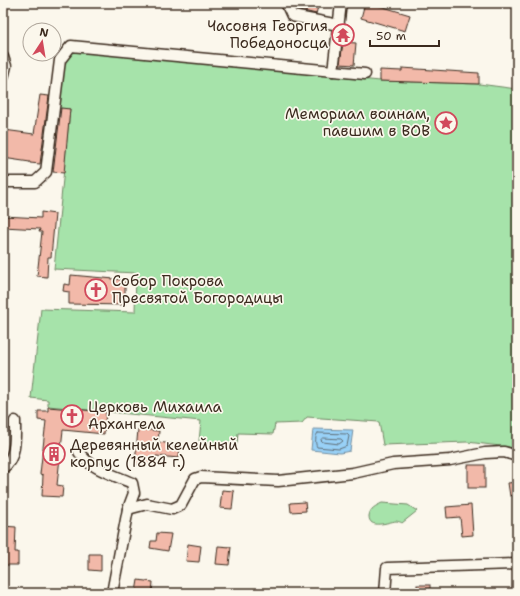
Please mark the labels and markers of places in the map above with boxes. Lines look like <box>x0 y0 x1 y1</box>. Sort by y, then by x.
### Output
place label: Часовня Георгия Победоносца <box>207 16 329 53</box>
temple icon: Часовня Георгия Победоносца <box>330 22 356 48</box>
place label: Мемориал воинам, павшим в ВОВ <box>285 104 430 141</box>
place icon: Мемориал воинам, павшим в ВОВ <box>433 110 459 136</box>
place label: Собор Покрова Пресвятой Богородицы <box>112 271 283 308</box>
church icon: Собор Покрова Пресвятой Богородицы <box>83 277 109 303</box>
place label: Церковь Михаила Архангела <box>88 397 223 434</box>
church icon: Церковь Михаила Архангела <box>59 403 85 429</box>
place label: Деревянный келейный корпус (1884 г.) <box>70 435 238 472</box>
building icon: Деревянный келейный корпус (1884 г.) <box>41 441 67 467</box>

